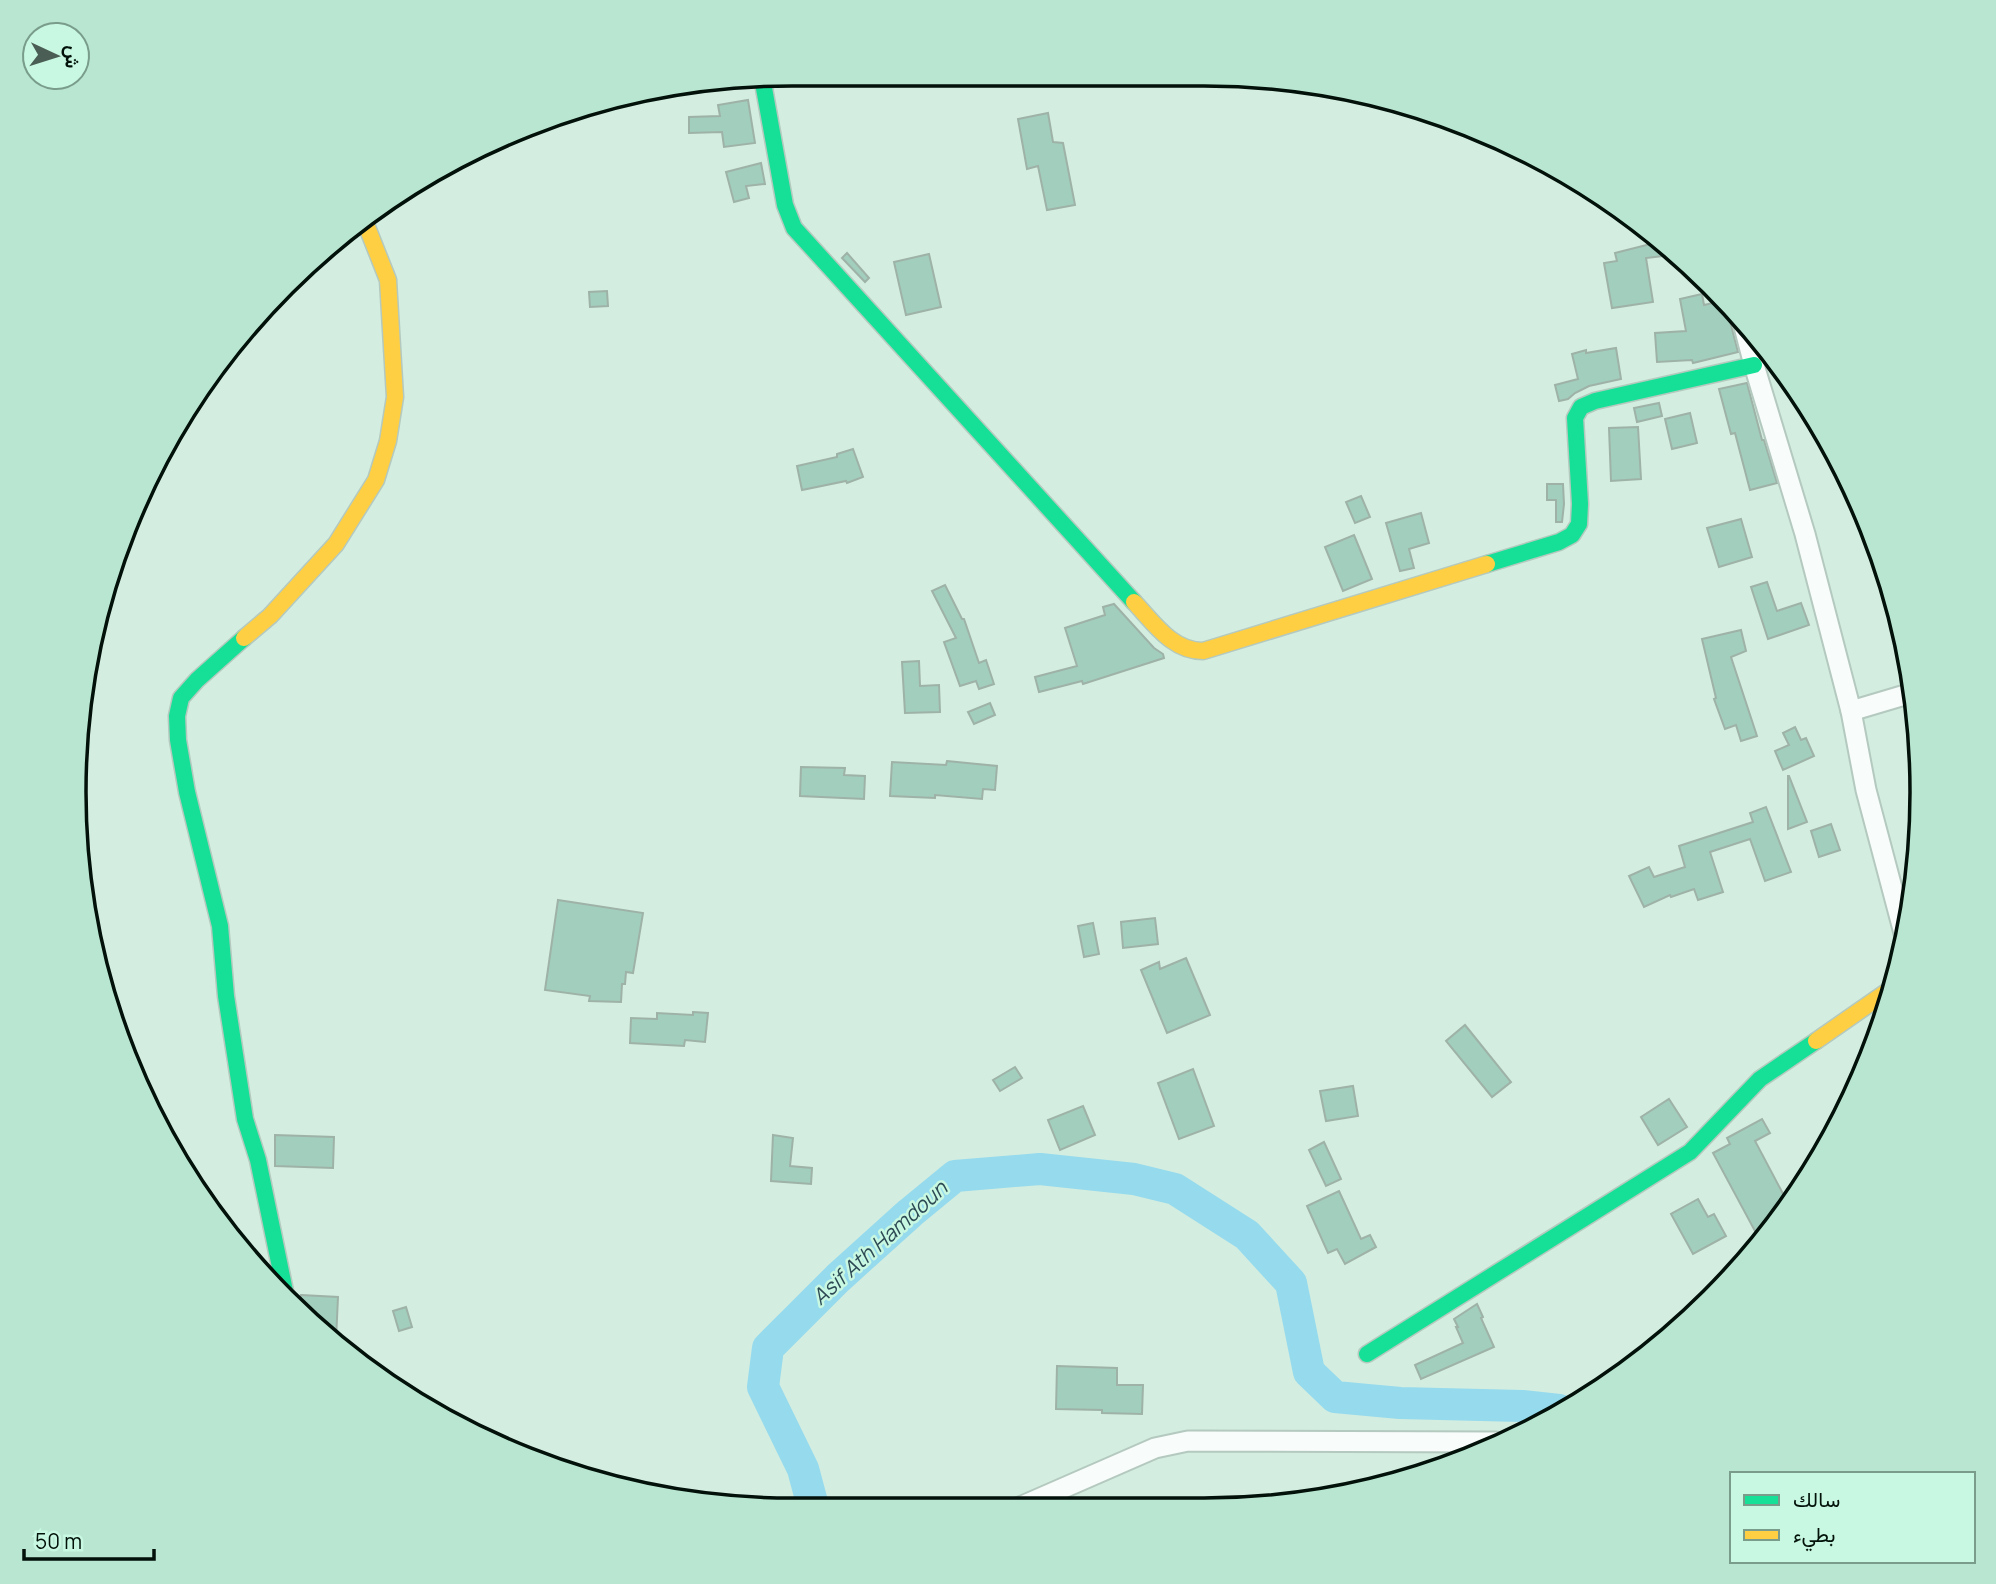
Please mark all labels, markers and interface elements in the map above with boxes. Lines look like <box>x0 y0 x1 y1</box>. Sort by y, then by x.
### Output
north arrow <box>21 21 91 91</box>
text: ش <box>59 45 87 70</box>
water label: Asif Ath Hamdoun <box>806 1173 954 1310</box>
legend <box>1730 1472 1975 1563</box>
text: سالك <box>1793 1485 1840 1513</box>
scale bar <box>24 1518 154 1562</box>
text: بطيء <box>1793 1520 1836 1552</box>
text: 50 m <box>35 1527 82 1555</box>

